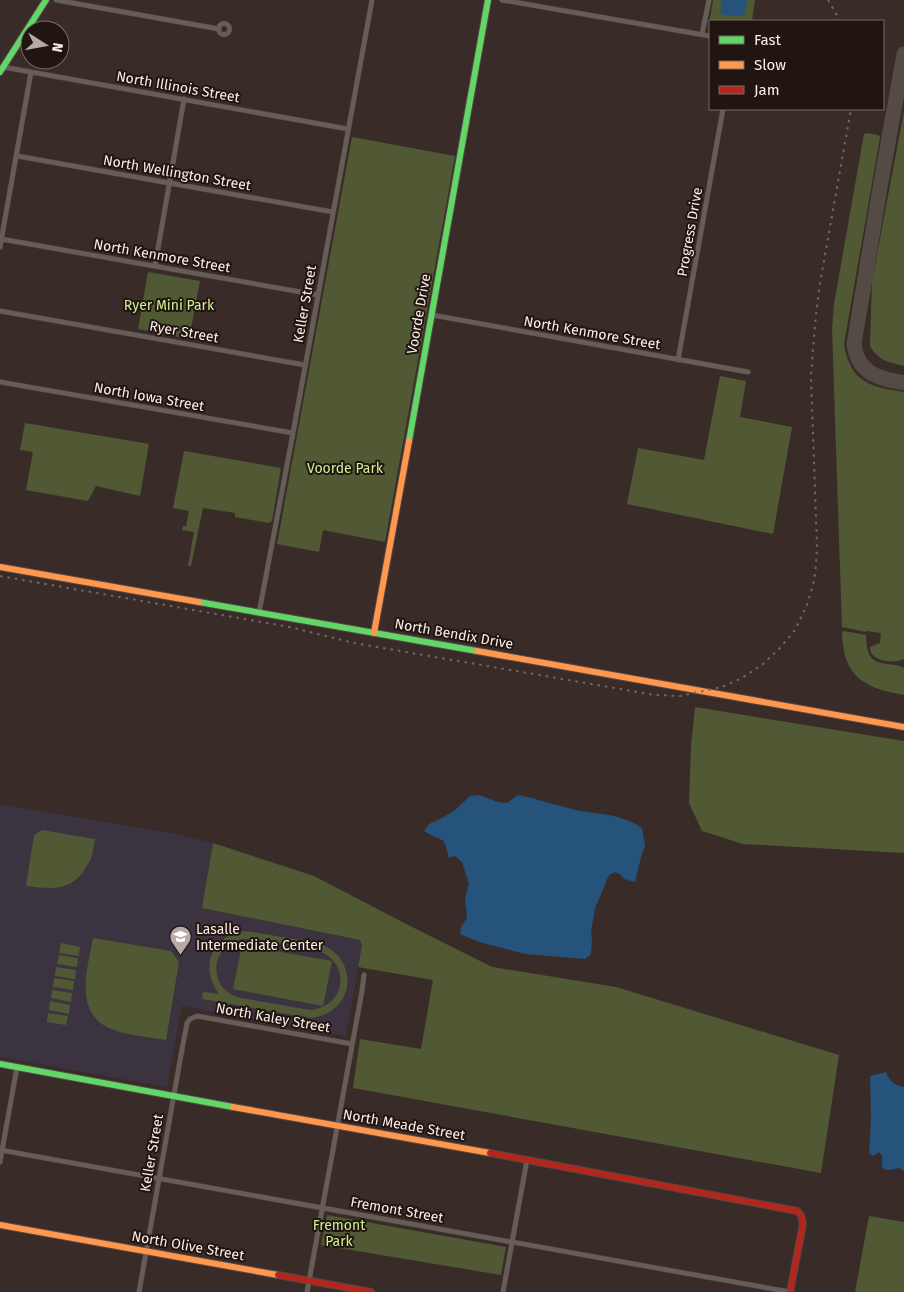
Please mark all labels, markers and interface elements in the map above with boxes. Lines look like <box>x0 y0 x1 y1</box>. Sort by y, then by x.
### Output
north arrow <box>20 20 70 70</box>
legend <box>709 20 884 110</box>
text: Fast <box>754 31 781 49</box>
text: N <box>48 41 67 54</box>
text: Slow <box>754 56 786 74</box>
street label: North Illinois Street <box>115 68 242 106</box>
text: Jam <box>754 81 780 99</box>
street label: North Wellington Street <box>102 152 253 195</box>
street label: Progress Drive <box>674 186 706 278</box>
street label: North Kenmore Street <box>92 236 233 277</box>
street label: Keller Street <box>290 263 320 344</box>
street label: Voorde Drive <box>404 272 434 356</box>
park label: Ryer Mini Park <box>124 297 215 314</box>
street label: North Kenmore Street <box>522 313 663 354</box>
street label: Ryer Street <box>148 318 221 347</box>
street label: North Iowa Street <box>93 379 206 415</box>
park label: Voorde Park <box>307 460 384 477</box>
street label: North Bendix Drive <box>393 615 515 653</box>
place label: Lasalle Intermediate Center <box>196 921 324 954</box>
school or university icon: Lasalle Intermediate Center <box>168 925 192 956</box>
street label: North Kaley Street <box>214 1000 332 1037</box>
street label: North Meade Street <box>342 1106 467 1144</box>
street label: Keller Street <box>137 1112 167 1193</box>
street label: Fremont Street <box>349 1193 446 1227</box>
park label: Fremont Park <box>313 1217 366 1250</box>
street label: North Olive Street <box>130 1228 247 1264</box>

